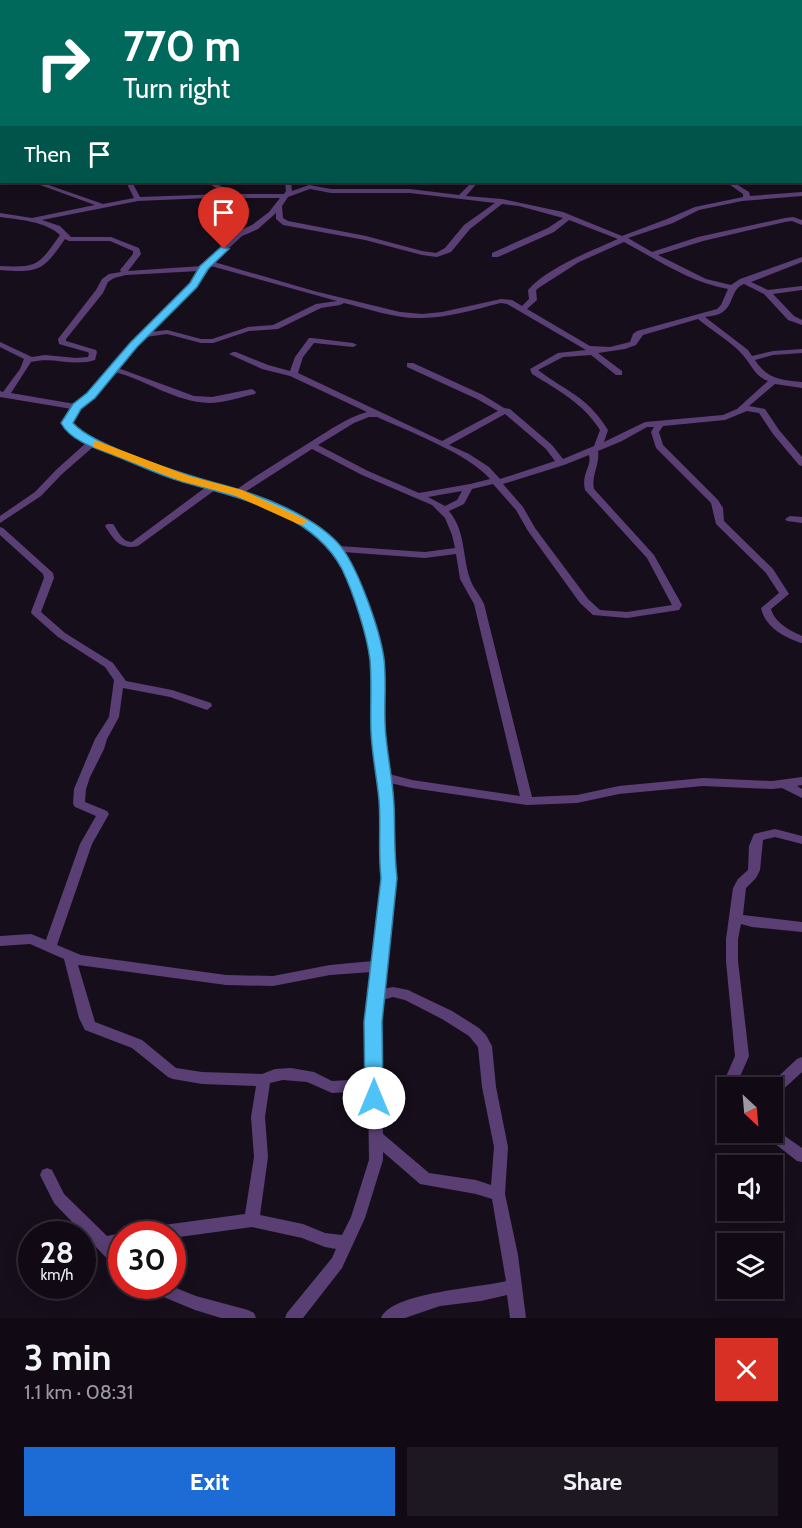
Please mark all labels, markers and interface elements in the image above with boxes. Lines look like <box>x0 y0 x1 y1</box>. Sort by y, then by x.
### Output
text: 770 m <box>123 20 241 72</box>
icon: right <box>24 24 102 102</box>
text: Turn right <box>123 72 230 105</box>
icon: arrive <box>83 138 116 171</box>
text: Then <box>24 141 71 168</box>
pin <box>198 187 249 249</box>
icon: arrive <box>207 196 240 229</box>
position arrow <box>342 1066 406 1130</box>
north arrow <box>717 1077 783 1143</box>
map controls <box>717 1077 783 1299</box>
button: sound <box>717 1155 783 1221</box>
speed limit sign: 30 <box>108 1221 186 1299</box>
button: layers <box>717 1233 783 1299</box>
text: 28 <box>40 1234 74 1271</box>
text: km/h <box>41 1266 73 1284</box>
text: 3 min <box>24 1335 111 1379</box>
button: close <box>715 1338 778 1401</box>
text: 1.1 km · 08:31 <box>24 1380 133 1404</box>
button: Exit <box>24 1447 395 1516</box>
button: Share <box>407 1447 778 1516</box>

